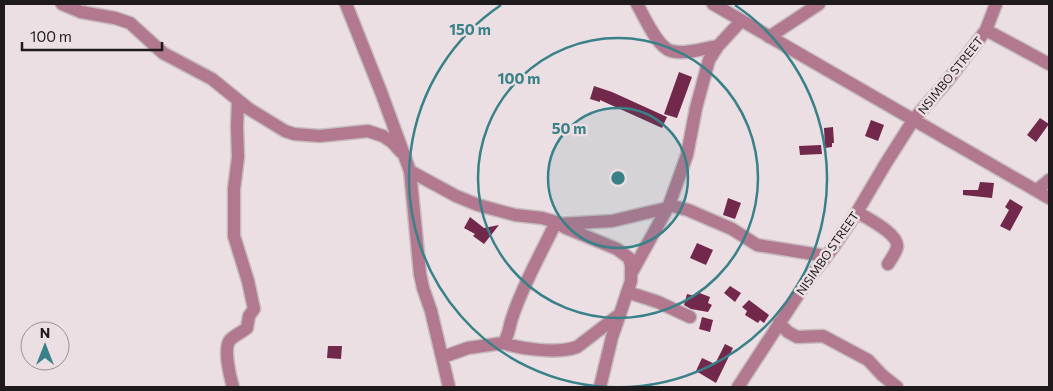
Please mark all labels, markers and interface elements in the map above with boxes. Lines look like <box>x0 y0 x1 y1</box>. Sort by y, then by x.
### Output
scale bar <box>22 20 162 52</box>
text: 150 m <box>449 20 491 38</box>
text: 100 m <box>30 27 72 45</box>
street label: NSIMBO STREET <box>915 33 986 116</box>
text: 100 m <box>498 69 540 87</box>
text: 50 m <box>552 119 586 137</box>
centre of rings <box>609 169 627 187</box>
street label: NISIMBO STREET <box>793 208 861 297</box>
north arrow <box>20 321 70 371</box>
text: N <box>40 324 50 341</box>

